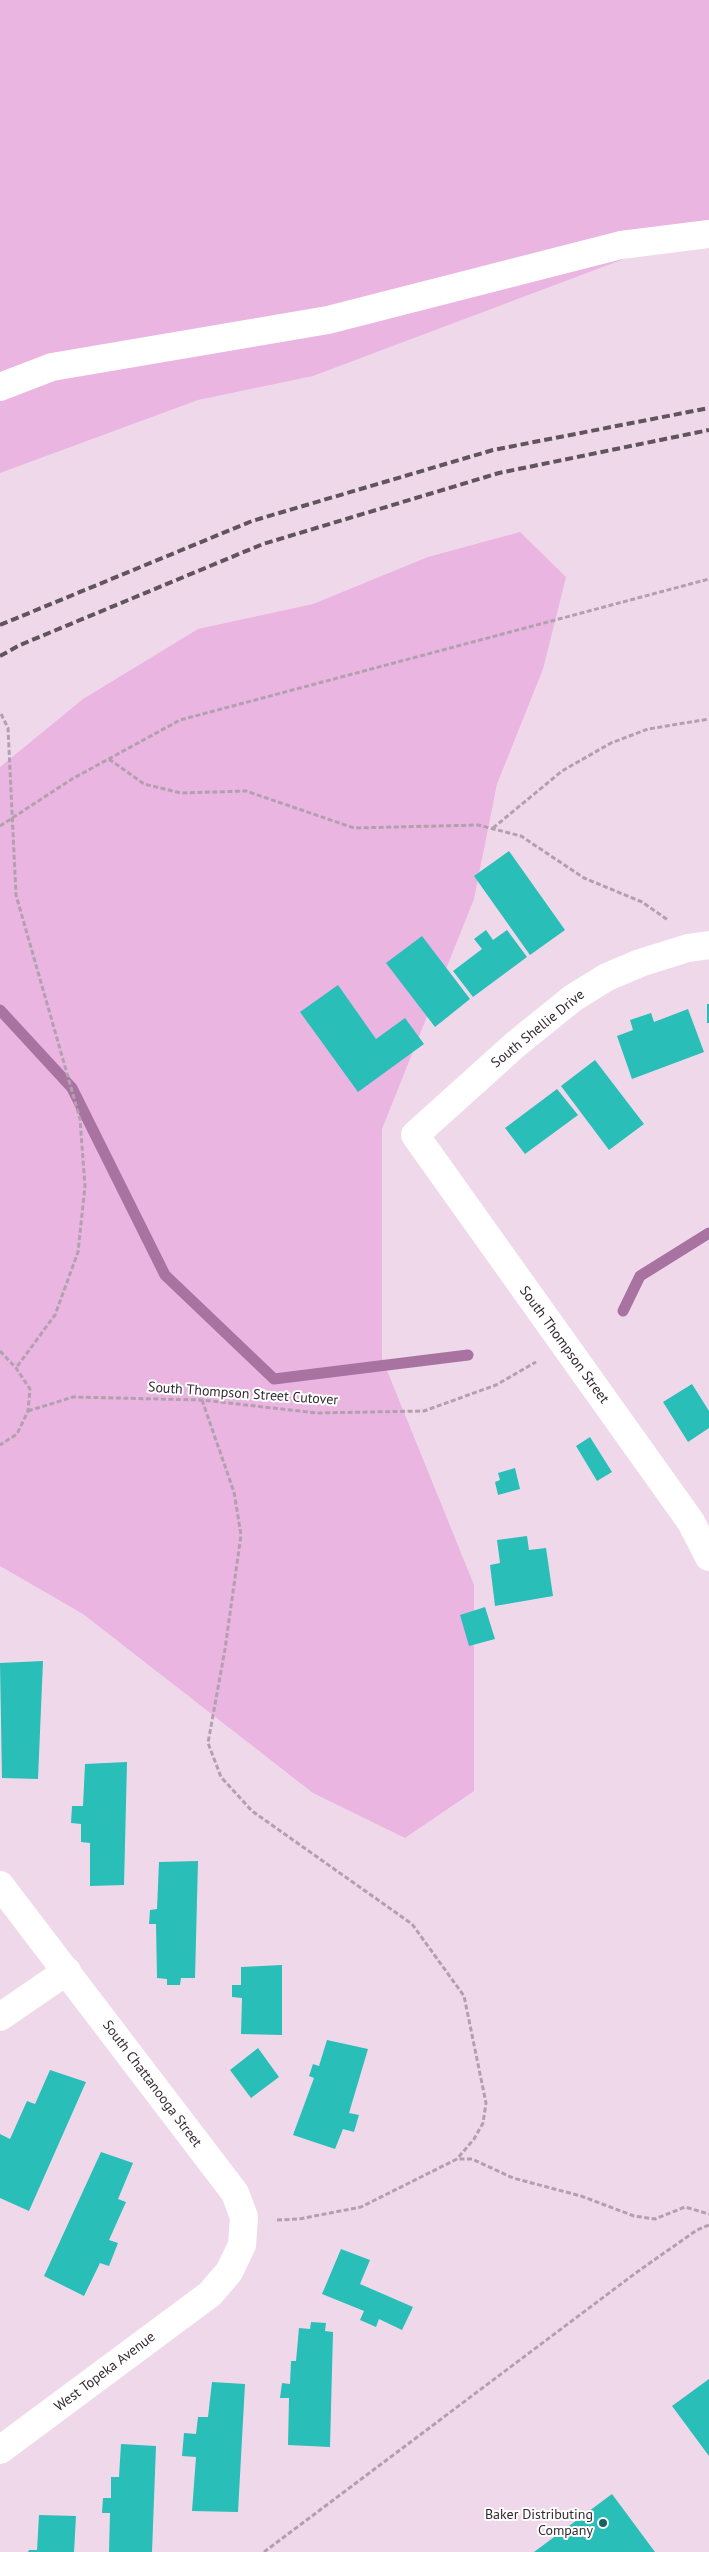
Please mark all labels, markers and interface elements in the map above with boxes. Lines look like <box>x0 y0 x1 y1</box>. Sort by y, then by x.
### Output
street label: South Shellie Drive <box>488 986 588 1072</box>
street label: South Thompson Street <box>516 1283 612 1407</box>
street label: South Thompson Street Cutover <box>147 1379 339 1409</box>
street label: South Chattanooga Street <box>99 2017 205 2151</box>
street label: West Topeka Avenue <box>51 2329 159 2415</box>
place label: Baker Distributing Company <box>485 2507 593 2540</box>
marker: Baker Distributing Company <box>597 2517 609 2529</box>

